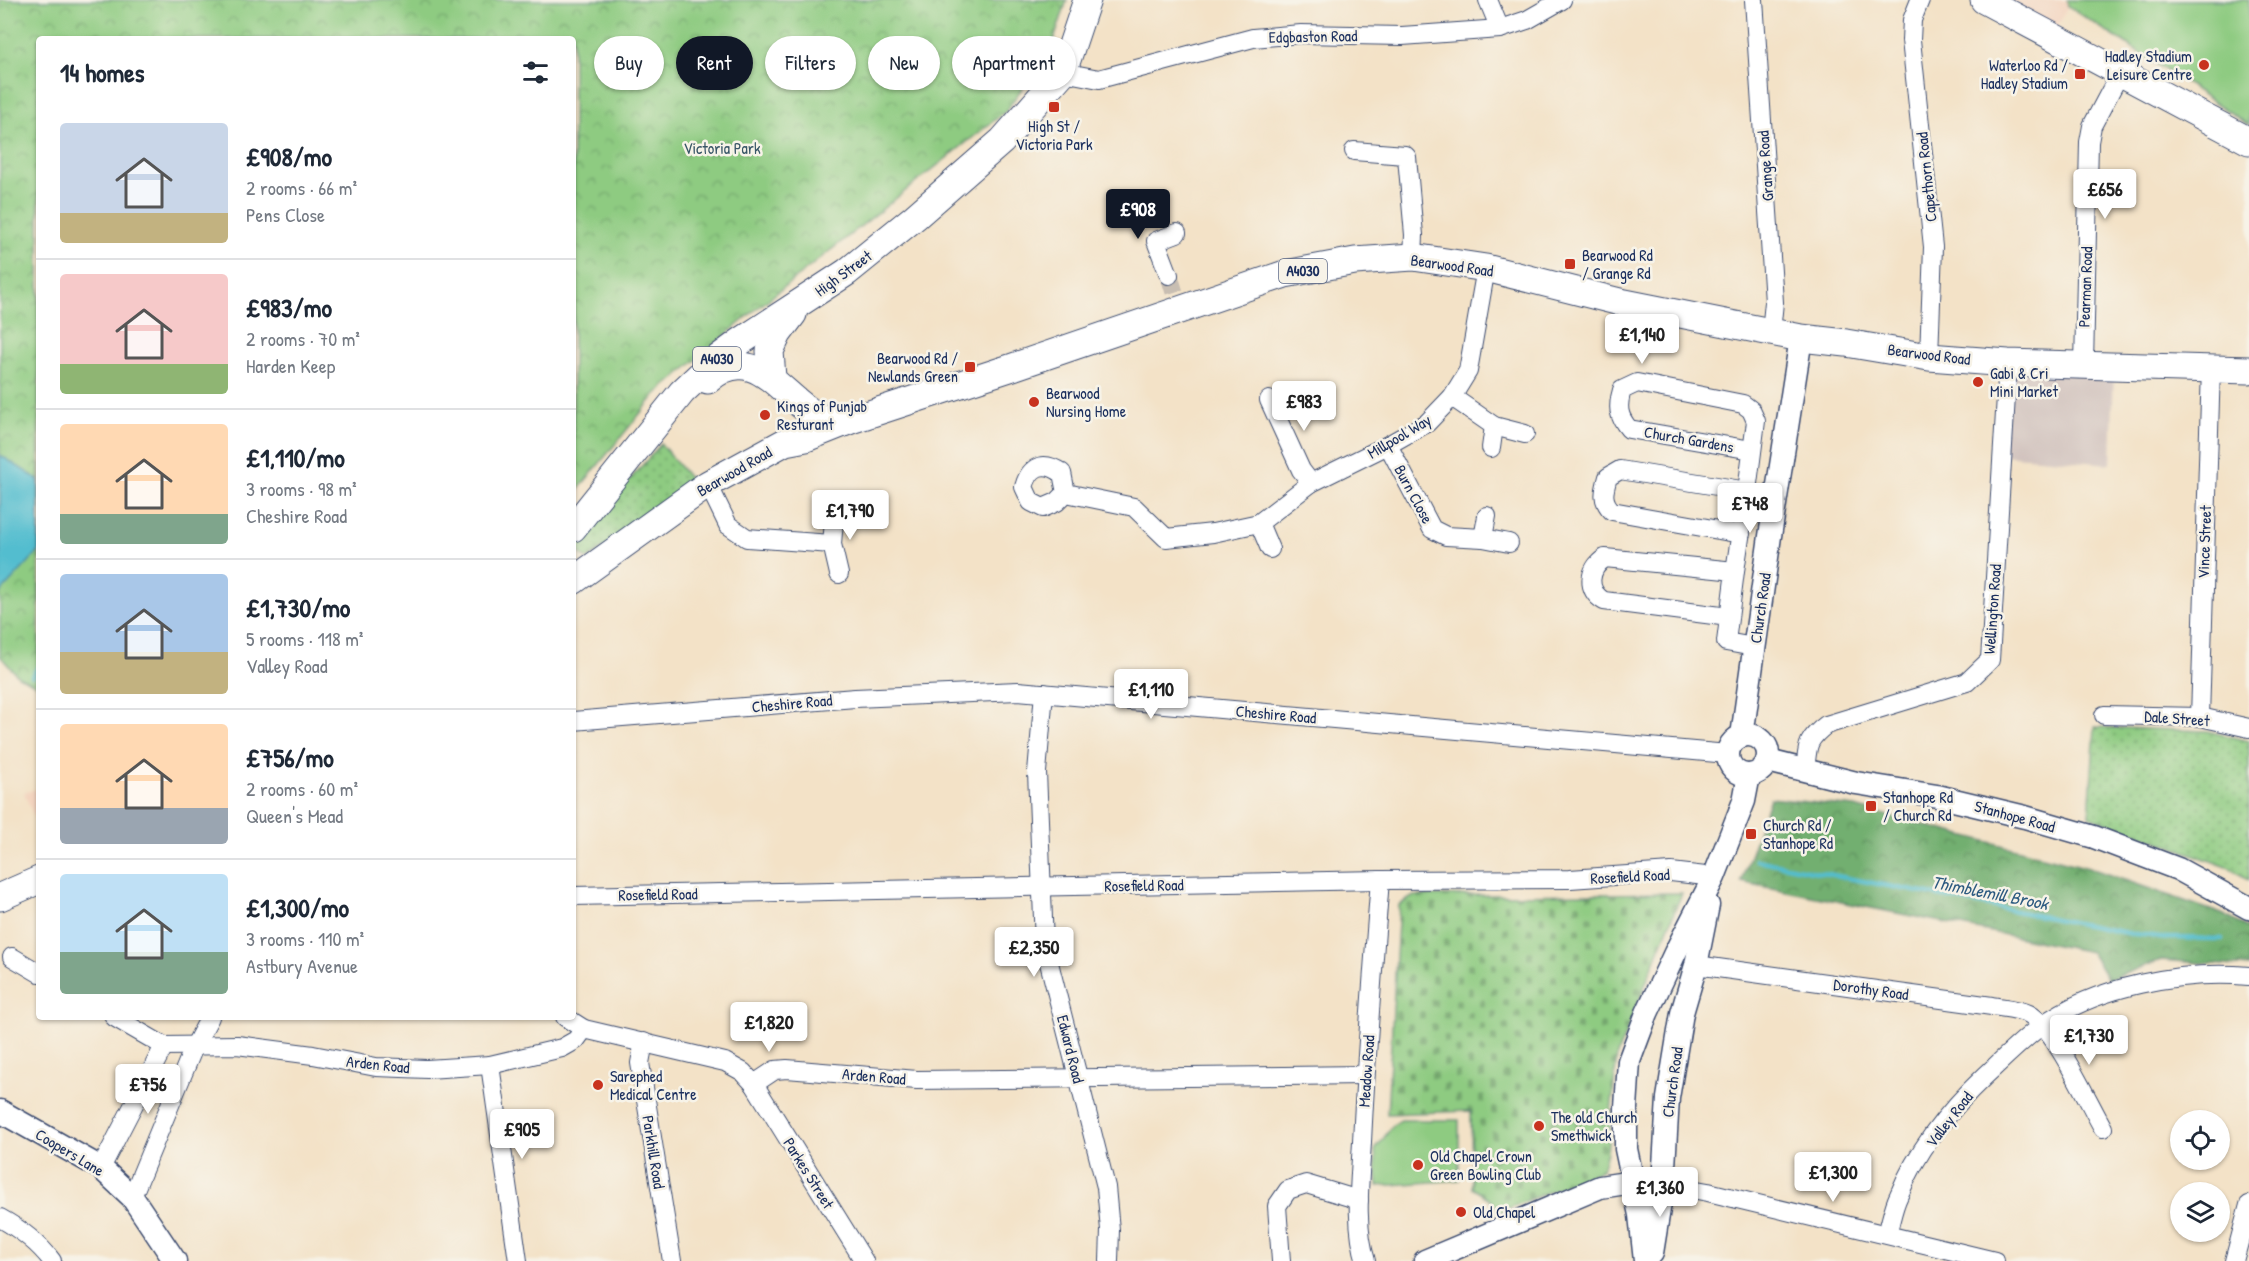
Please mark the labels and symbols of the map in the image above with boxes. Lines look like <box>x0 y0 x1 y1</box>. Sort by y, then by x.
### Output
street label: Edgbaston Road <box>1269 24 1357 48</box>
place label: Hadley Stadium Leisure Centre <box>2105 45 2193 85</box>
place label: Waterloo Rd / Hadley Stadium <box>1981 54 2068 94</box>
marker: Hadley Stadium Leisure Centre <box>2197 58 2211 72</box>
marker: Waterloo Rd / Hadley Stadium <box>2073 67 2087 81</box>
marker: High St / Victoria Park <box>1047 100 1061 114</box>
place label: High St / Victoria Park <box>1015 115 1093 155</box>
street label: Grange Road <box>1752 130 1778 202</box>
street label: Capethorn Road <box>1910 131 1942 223</box>
park label: Victoria Park <box>683 137 761 159</box>
pin: £656 <box>2069 169 2141 220</box>
pin: £908 <box>1102 189 1174 240</box>
street label: High Street <box>810 244 876 301</box>
place label: Bearwood Rd / Grange Rd <box>1582 244 1653 284</box>
street label: Pearman Road <box>2073 246 2097 328</box>
street label: Bearwood Road <box>1409 248 1495 282</box>
marker: Bearwood Rd / Grange Rd <box>1563 257 1577 271</box>
road number: A4030 <box>1279 259 1327 283</box>
pin: £1,140 <box>1593 314 1691 365</box>
street label: Bearwood Road <box>1886 338 1972 370</box>
road number: A4030 <box>693 347 741 371</box>
place label: Bearwood Rd / Newlands Green <box>868 347 958 387</box>
marker: Bearwood Rd / Newlands Green <box>963 360 977 374</box>
place label: Gabi & Cri Mini Market <box>1990 362 2059 402</box>
marker: Gabi & Cri Mini Market <box>1971 375 1985 389</box>
pin: £983 <box>1268 381 1340 432</box>
place label: Bearwood Nursing Home <box>1046 382 1127 422</box>
place label: Kings of Punjab Resturant <box>777 395 867 435</box>
marker: Bearwood Nursing Home <box>1027 395 1041 409</box>
marker: Kings of Punjab Resturant <box>758 408 772 422</box>
street label: Millpool Way <box>1363 408 1435 464</box>
street label: Church Gardens <box>1642 420 1736 458</box>
street label: Bearwood Road <box>692 441 776 501</box>
street label: Burn Close <box>1389 461 1439 528</box>
pin: £748 <box>1714 483 1786 534</box>
pin: £1,790 <box>801 490 899 541</box>
street label: Vince Street <box>2192 504 2216 579</box>
street label: Wellington Road <box>1978 563 2006 655</box>
street label: Church Road <box>1744 571 1776 645</box>
pin: £1,110 <box>1102 669 1200 720</box>
street label: Cheshire Road <box>751 689 833 717</box>
street label: Cheshire Road <box>1235 700 1317 728</box>
street label: Dale Street <box>2144 705 2211 731</box>
place label: Stanhope Rd / Church Rd <box>1883 786 1953 826</box>
street label: Stanhope Road <box>1972 795 2058 837</box>
marker: Stanhope Rd / Church Rd <box>1864 799 1878 813</box>
place label: Church Rd / Stanhope Rd <box>1763 814 1833 854</box>
marker: Church Rd / Stanhope Rd <box>1744 827 1758 841</box>
street label: Rosefield Road <box>1590 863 1670 889</box>
water label: Thimblemill Brook <box>1930 869 2052 916</box>
street label: Rosefield Road <box>1104 873 1184 897</box>
street label: Rosefield Road <box>618 882 698 906</box>
pin: £2,350 <box>985 927 1083 978</box>
street label: Dorothy Road <box>1832 973 1910 1005</box>
pin: £1,820 <box>720 1002 818 1053</box>
street label: Edward Road <box>1052 1013 1090 1085</box>
pin: £1,730 <box>2040 1015 2138 1066</box>
street label: Meadow Road <box>1353 1034 1379 1108</box>
street label: Church Road <box>1656 1045 1688 1119</box>
street label: Arden Road <box>345 1050 411 1078</box>
street label: Arden Road <box>841 1062 907 1090</box>
pin: £756 <box>112 1064 184 1115</box>
place label: Sarephed Medical Centre <box>610 1065 697 1105</box>
marker: Sarephed Medical Centre <box>591 1078 605 1092</box>
street label: Valley Road <box>1920 1087 1978 1151</box>
place label: The old Church Smethwick <box>1551 1106 1637 1146</box>
pin: £905 <box>486 1109 558 1160</box>
street label: Parkhill Road <box>637 1114 671 1190</box>
marker: The old Church Smethwick <box>1532 1119 1546 1133</box>
street label: Coopers Lane <box>31 1123 109 1182</box>
street label: Parkes Street <box>778 1133 840 1213</box>
place label: Old Chapel Crown Green Bowling Club <box>1430 1145 1541 1185</box>
pin: £1,300 <box>1784 1152 1882 1203</box>
marker: Old Chapel Crown Green Bowling Club <box>1411 1158 1425 1172</box>
pin: £1,360 <box>1611 1167 1709 1218</box>
place label: Old Chapel <box>1473 1201 1536 1223</box>
marker: Old Chapel <box>1454 1205 1468 1219</box>

